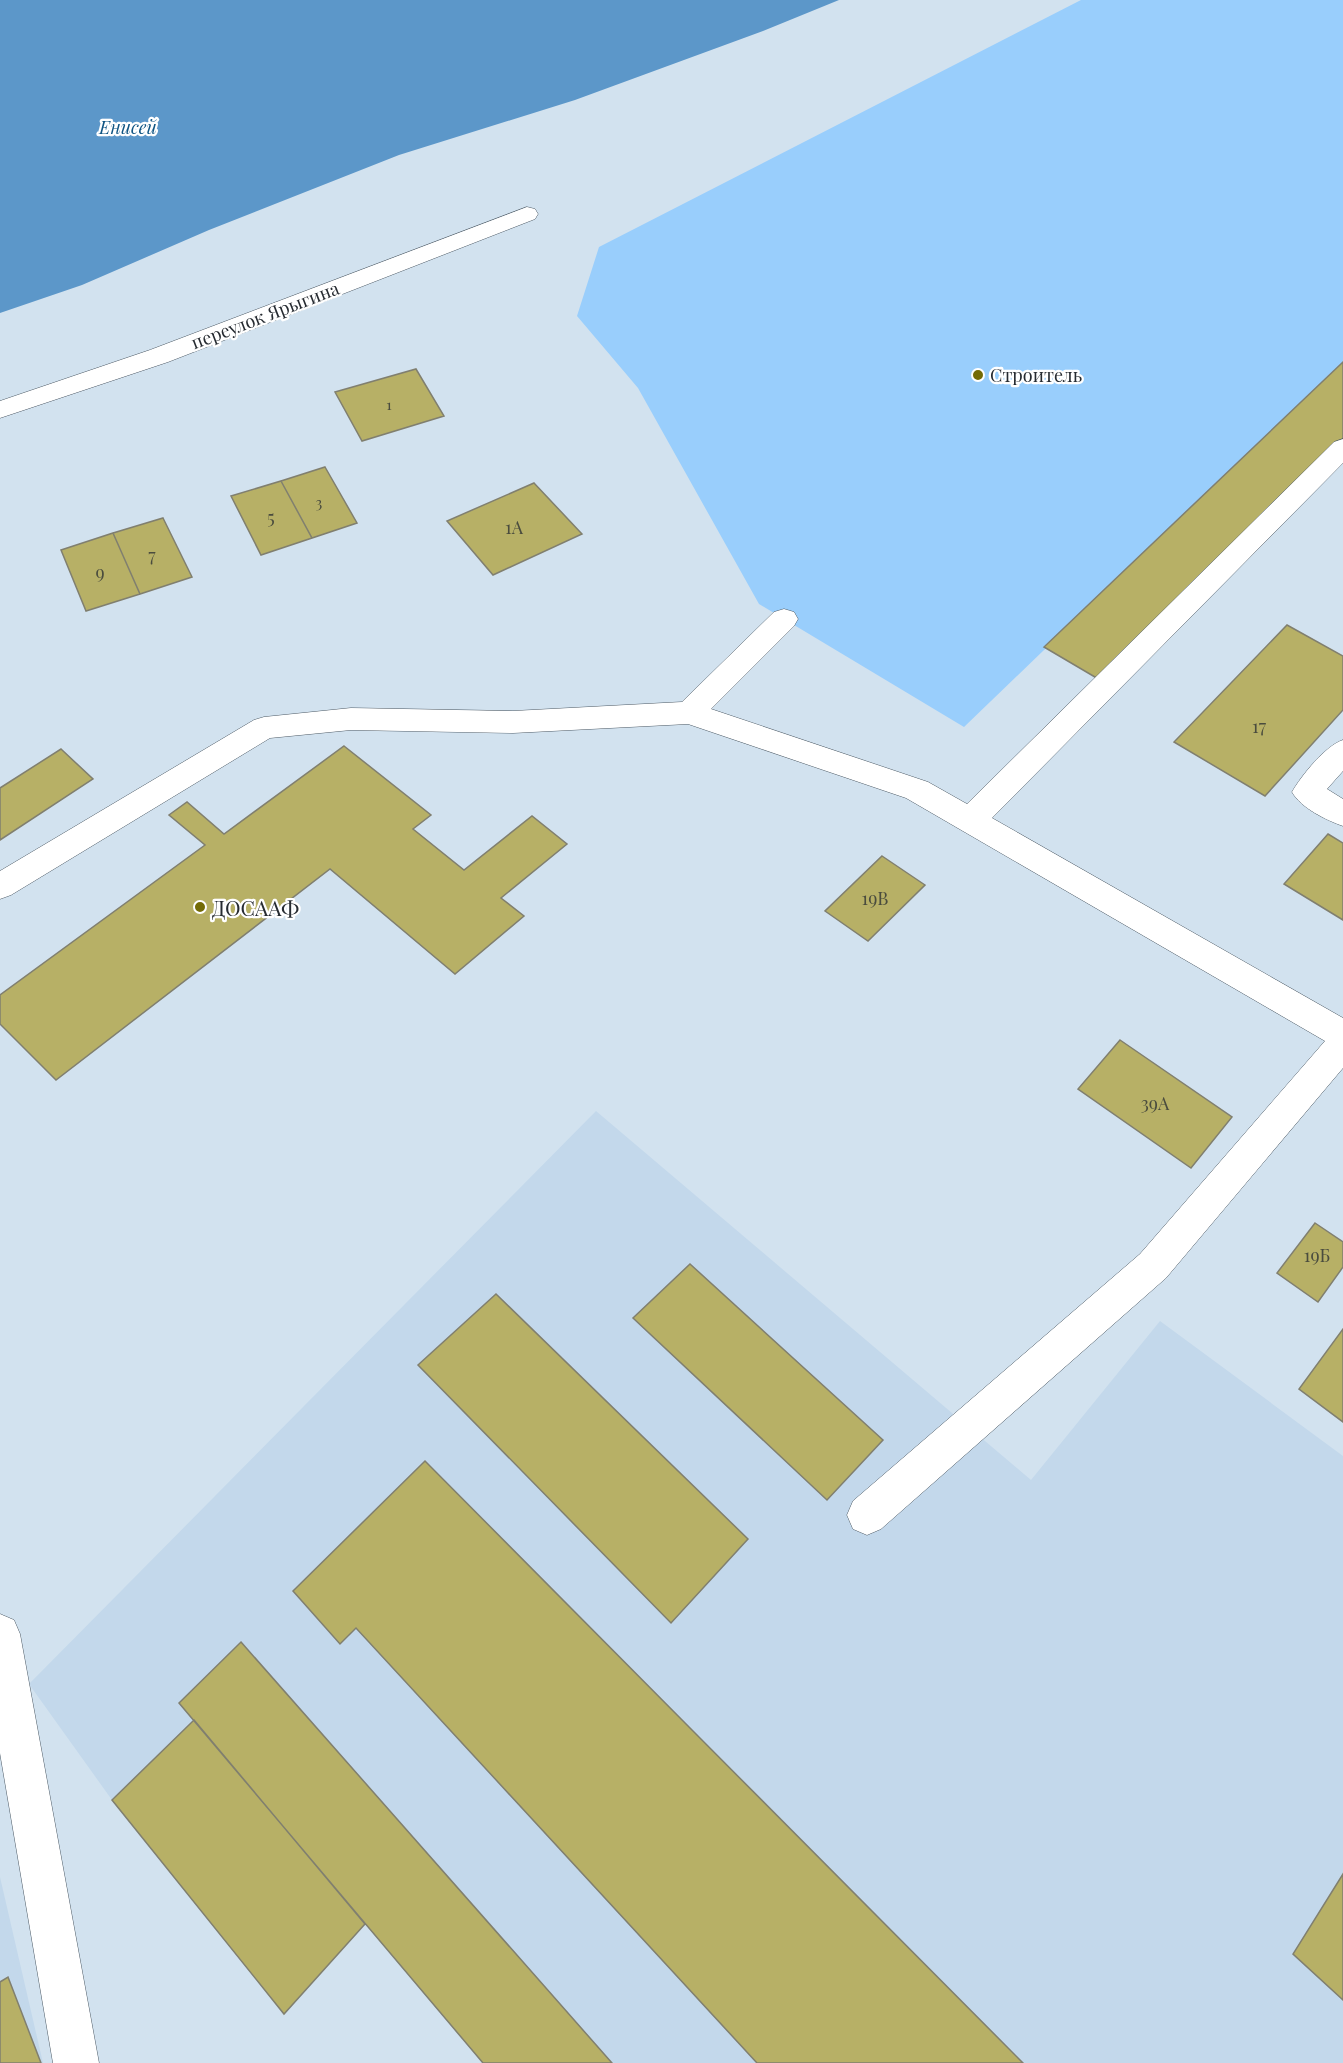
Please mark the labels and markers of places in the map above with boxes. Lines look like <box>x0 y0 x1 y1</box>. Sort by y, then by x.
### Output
place label: Строитель <box>990 363 1082 387</box>
marker: Строитель <box>971 368 985 382</box>
place label: ДОСААФ <box>212 893 299 921</box>
marker: ДОСААФ <box>193 900 207 914</box>

